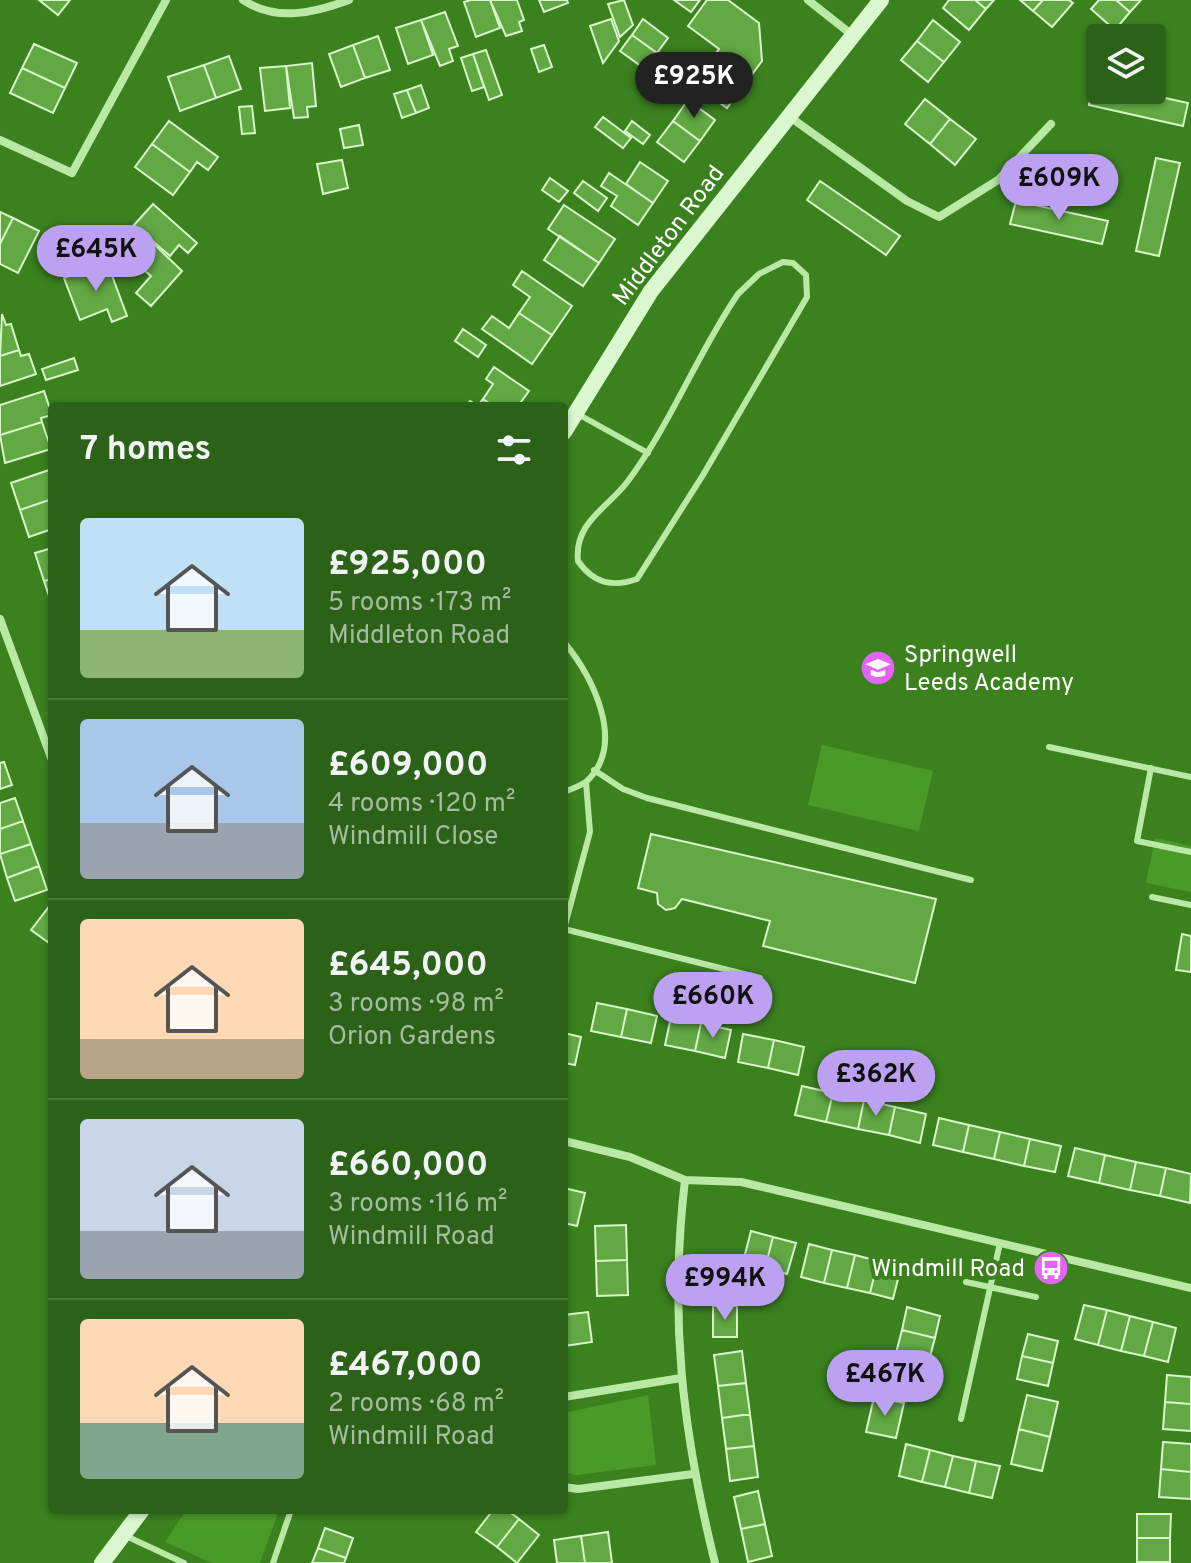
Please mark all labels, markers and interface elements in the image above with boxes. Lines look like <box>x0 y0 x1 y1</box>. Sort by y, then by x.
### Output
map controls <box>1086 24 1166 104</box>
button: layers <box>1086 24 1166 104</box>
pin: £925K <box>638 52 750 120</box>
text: £925K <box>653 61 735 94</box>
pin: £609K <box>1003 154 1115 222</box>
street label: Middleton Road <box>607 160 732 312</box>
text: £609K <box>1017 163 1101 196</box>
pin: £645K <box>40 225 152 293</box>
text: £645K <box>55 234 137 267</box>
icon: filters <box>492 428 536 472</box>
text: 7 homes <box>80 429 211 472</box>
text: £925,000 <box>328 544 487 587</box>
icon: home <box>144 550 240 646</box>
text: 5 rooms · 173 m² <box>328 587 511 620</box>
text: Middleton Road <box>328 620 510 653</box>
place label: Springwell Leeds Academy <box>904 641 1074 699</box>
school or university icon: Springwell Leeds Academy <box>859 649 897 687</box>
text: £609,000 <box>328 745 488 788</box>
icon: home <box>144 751 240 847</box>
text: 4 rooms · 120 m² <box>328 788 515 821</box>
text: Windmill Close <box>328 821 498 854</box>
text: £645,000 <box>328 945 488 988</box>
icon: home <box>144 951 240 1047</box>
pin: £660K <box>657 972 769 1040</box>
text: £660K <box>671 981 755 1014</box>
text: 3 rooms · 98 m² <box>328 988 504 1021</box>
text: Orion Gardens <box>328 1021 496 1054</box>
pin: £362K <box>820 1050 932 1118</box>
text: £362K <box>835 1059 917 1092</box>
text: £660,000 <box>328 1145 488 1188</box>
icon: home <box>144 1151 240 1247</box>
text: 3 rooms · 116 m² <box>328 1188 507 1221</box>
text: Windmill Road <box>328 1221 495 1254</box>
bus stop icon: Windmill Road <box>1032 1249 1070 1287</box>
pin: £994K <box>669 1254 781 1322</box>
place label: Windmill Road <box>871 1255 1025 1285</box>
text: £994K <box>684 1263 766 1296</box>
text: £467,000 <box>328 1345 482 1388</box>
pin: £467K <box>829 1350 941 1418</box>
icon: home <box>144 1351 240 1447</box>
text: £467K <box>845 1359 925 1392</box>
text: 2 rooms · 68 m² <box>328 1388 504 1421</box>
text: Windmill Road <box>328 1421 495 1454</box>

